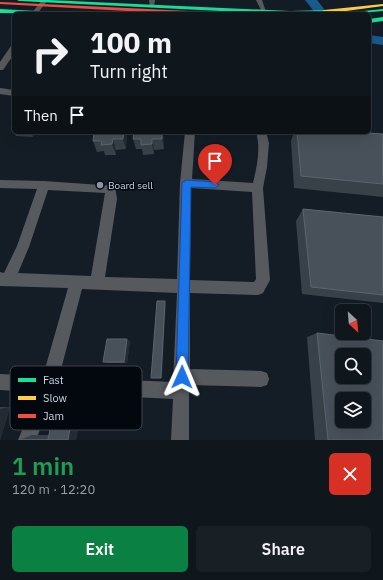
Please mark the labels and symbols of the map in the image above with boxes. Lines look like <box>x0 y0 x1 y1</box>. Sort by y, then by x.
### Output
pin <box>198 144 232 185</box>
place label: Board sell <box>108 179 153 192</box>
marker: Board sell <box>95 180 105 190</box>
north arrow <box>335 304 371 340</box>
position arrow <box>161 356 203 398</box>
legend <box>10 366 142 430</box>
text: Fast <box>43 373 64 387</box>
text: Slow <box>43 391 67 405</box>
text: Jam <box>43 409 64 423</box>

